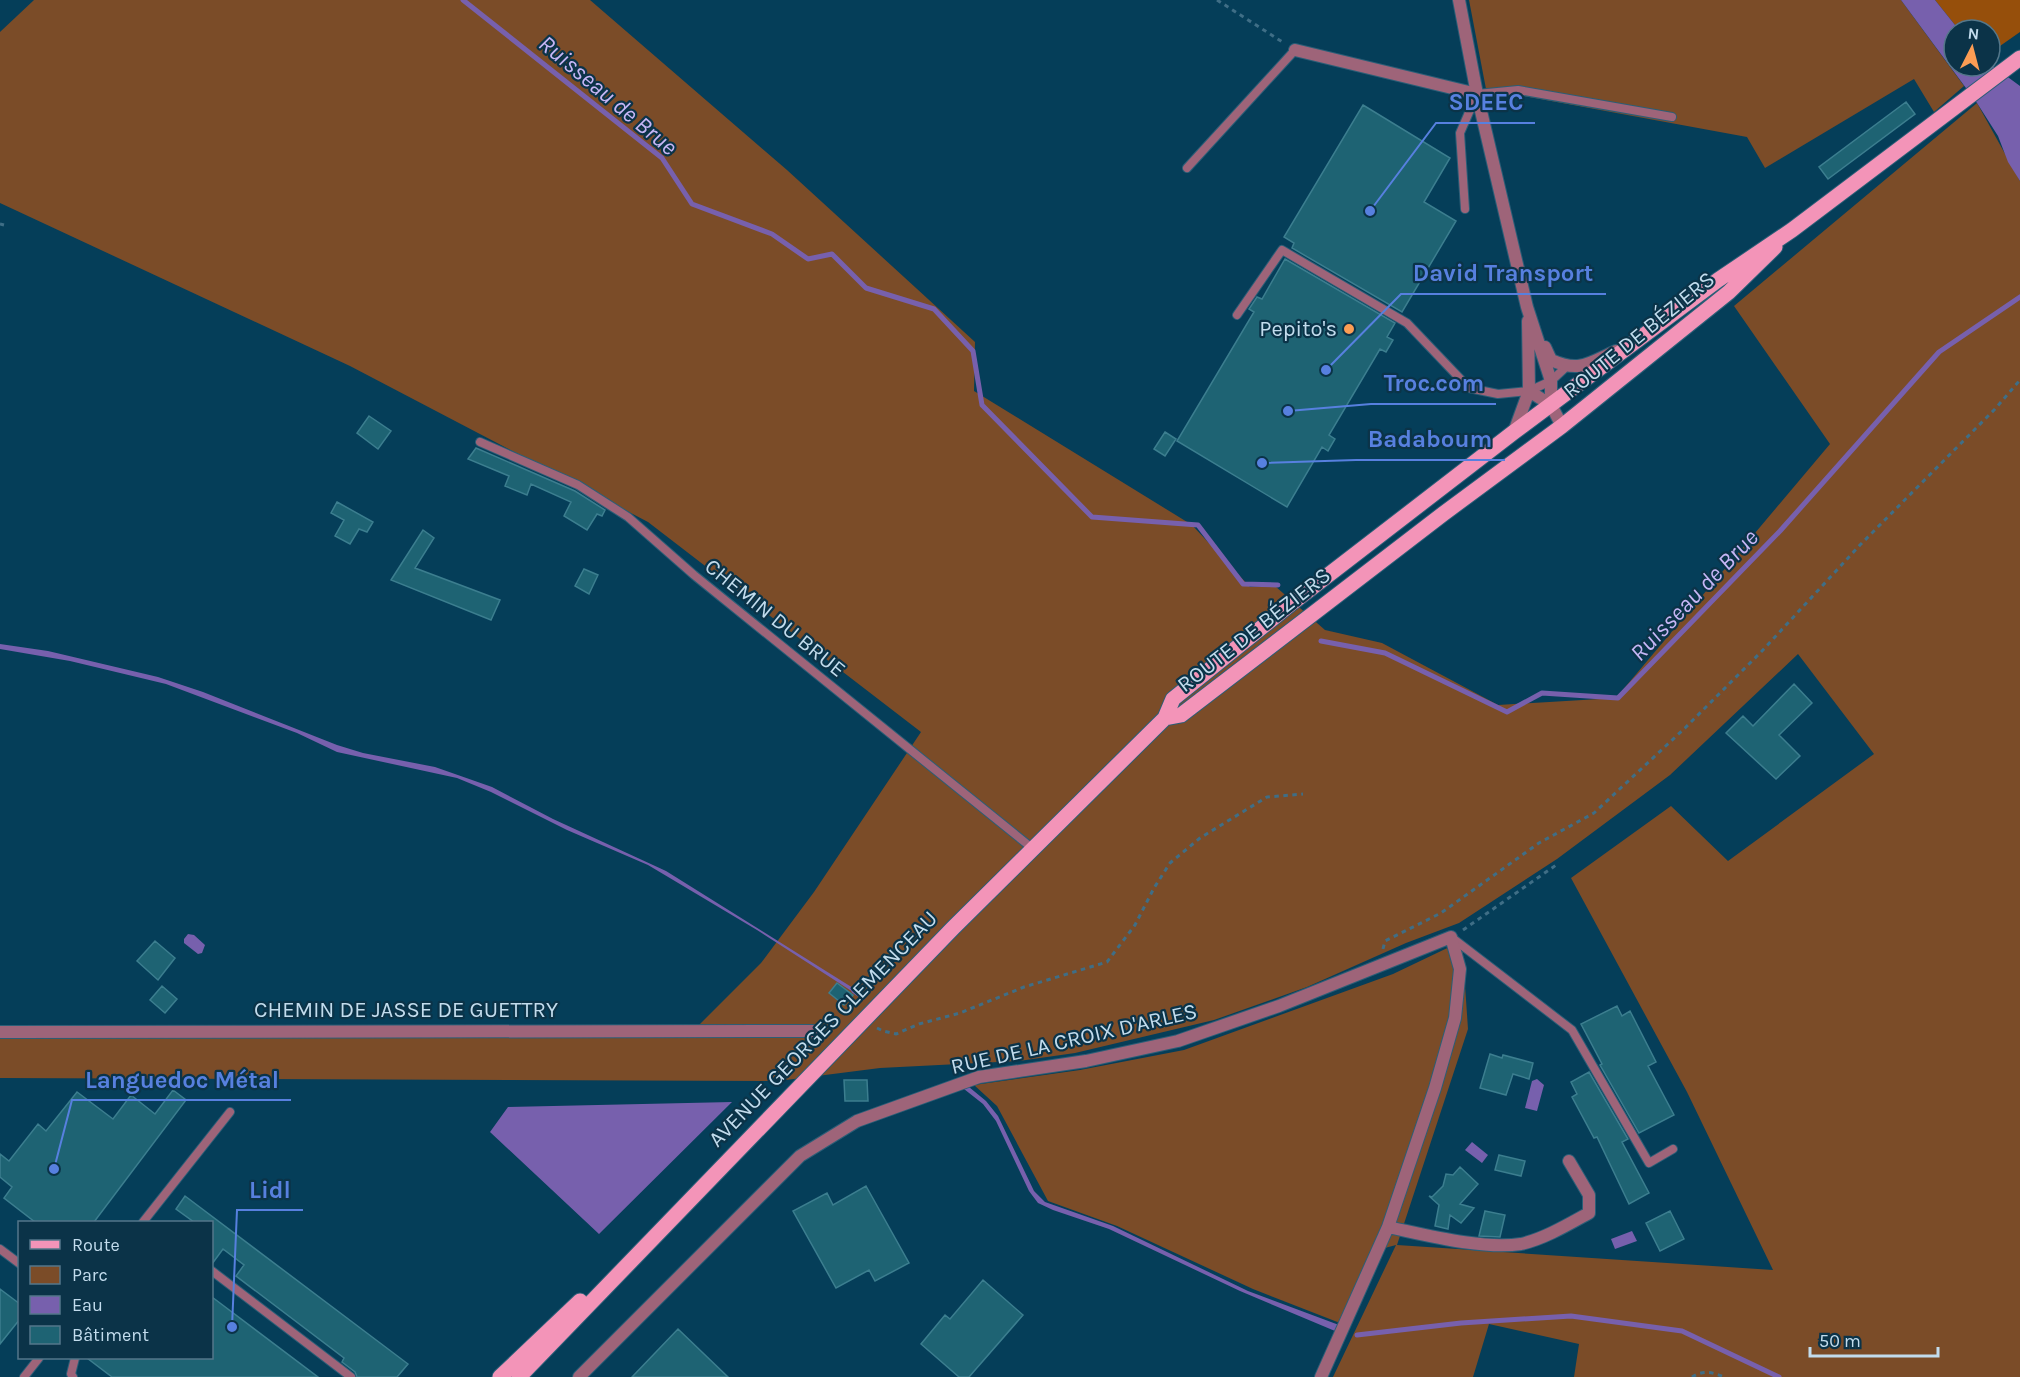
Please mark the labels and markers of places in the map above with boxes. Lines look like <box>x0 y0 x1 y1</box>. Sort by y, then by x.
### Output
callout: SDEEC <box>1436 81 1535 123</box>
callout: David Transport <box>1401 252 1606 294</box>
place label: Pepito's <box>1259 316 1337 342</box>
marker: Pepito's <box>1342 322 1356 336</box>
callout: Troc.com <box>1371 362 1496 404</box>
callout: Badaboum <box>1356 418 1505 460</box>
callout: Languedoc Métal <box>72 1058 291 1100</box>
callout: Lidl <box>237 1168 303 1210</box>

